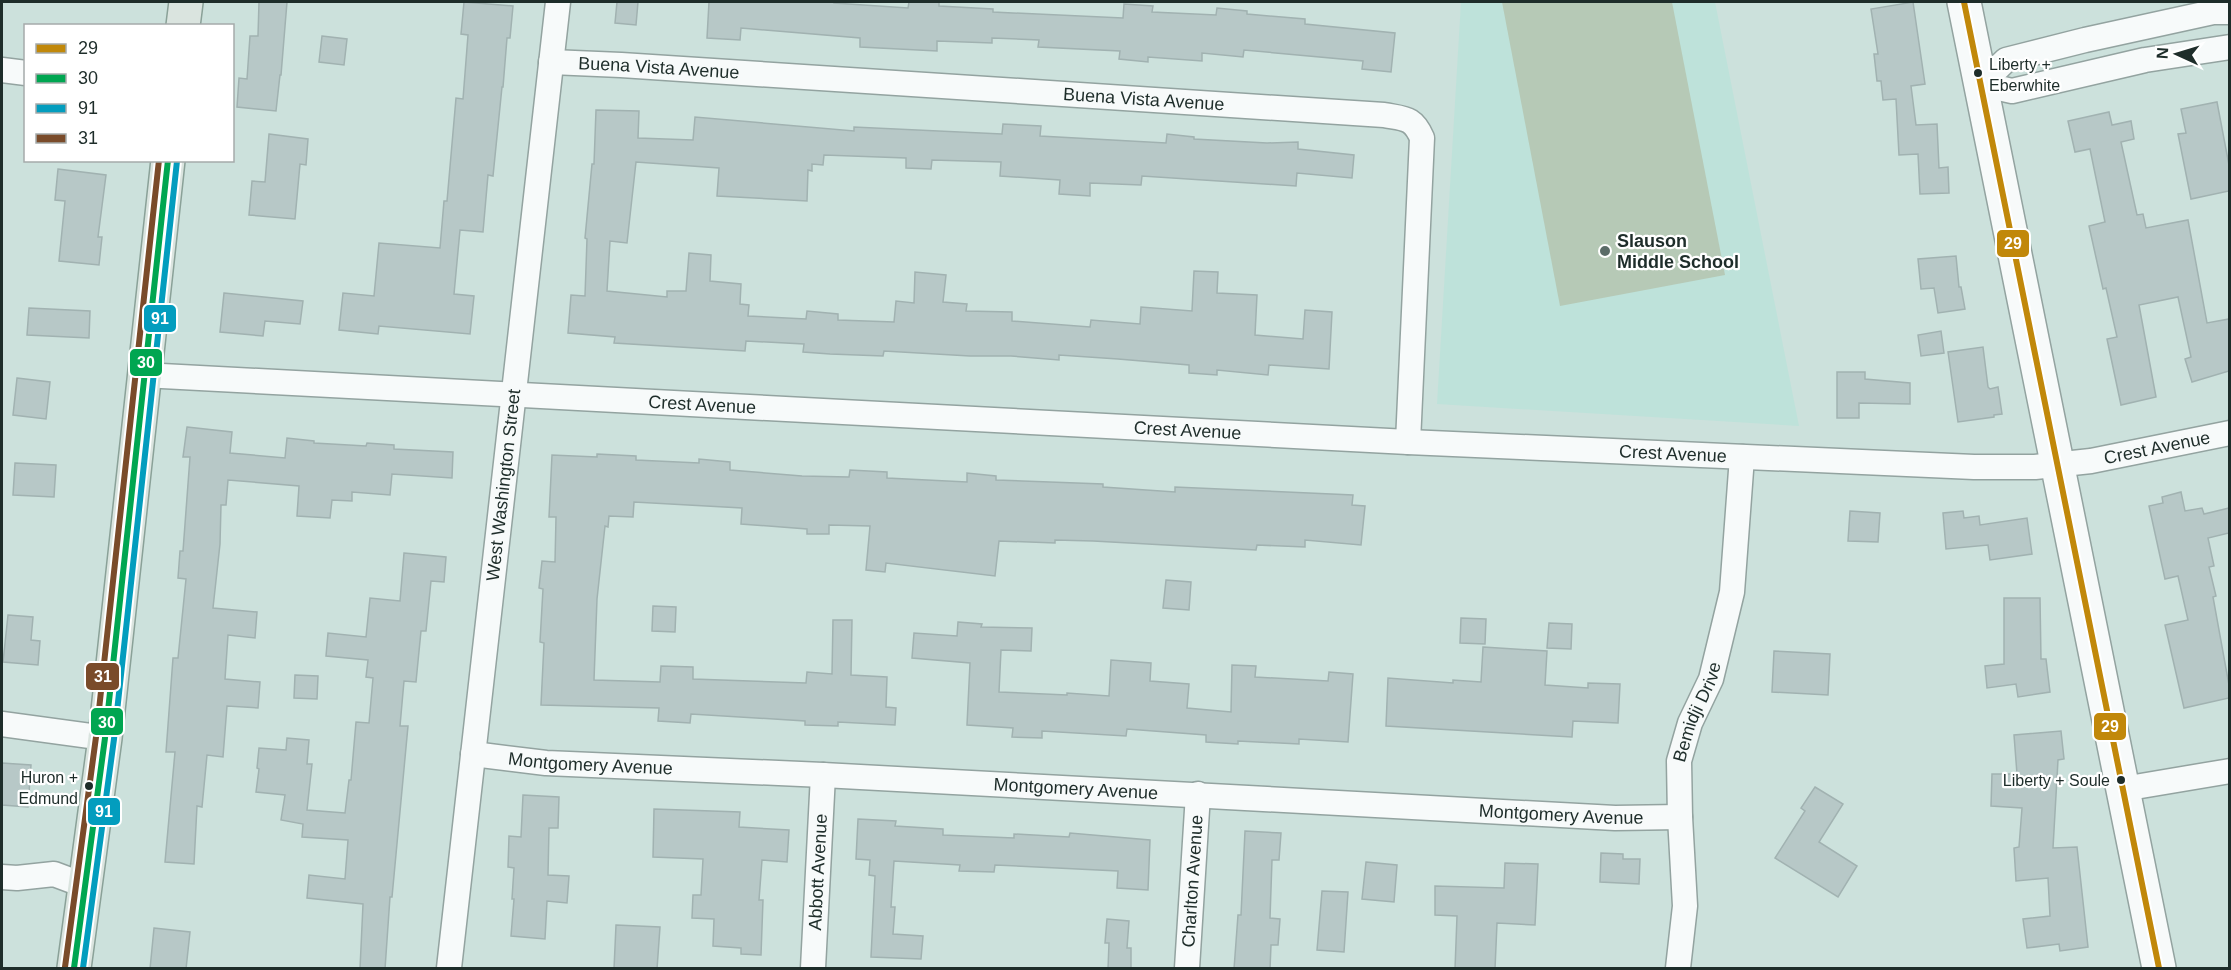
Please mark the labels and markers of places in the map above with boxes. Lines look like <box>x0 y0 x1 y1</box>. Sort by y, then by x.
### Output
place label: Liberty + Eberwhite <box>1989 56 2060 94</box>
marker: Liberty + Eberwhite <box>1972 67 1984 79</box>
place label: Slauson Middle School <box>1617 231 1739 272</box>
marker: Slauson Middle School <box>1598 244 1612 258</box>
place label: Huron + Edmund <box>18 769 78 807</box>
place label: Liberty + Soule <box>2003 772 2110 789</box>
marker: Liberty + Soule <box>2115 774 2127 786</box>
marker: Huron + Edmund <box>83 780 95 792</box>

